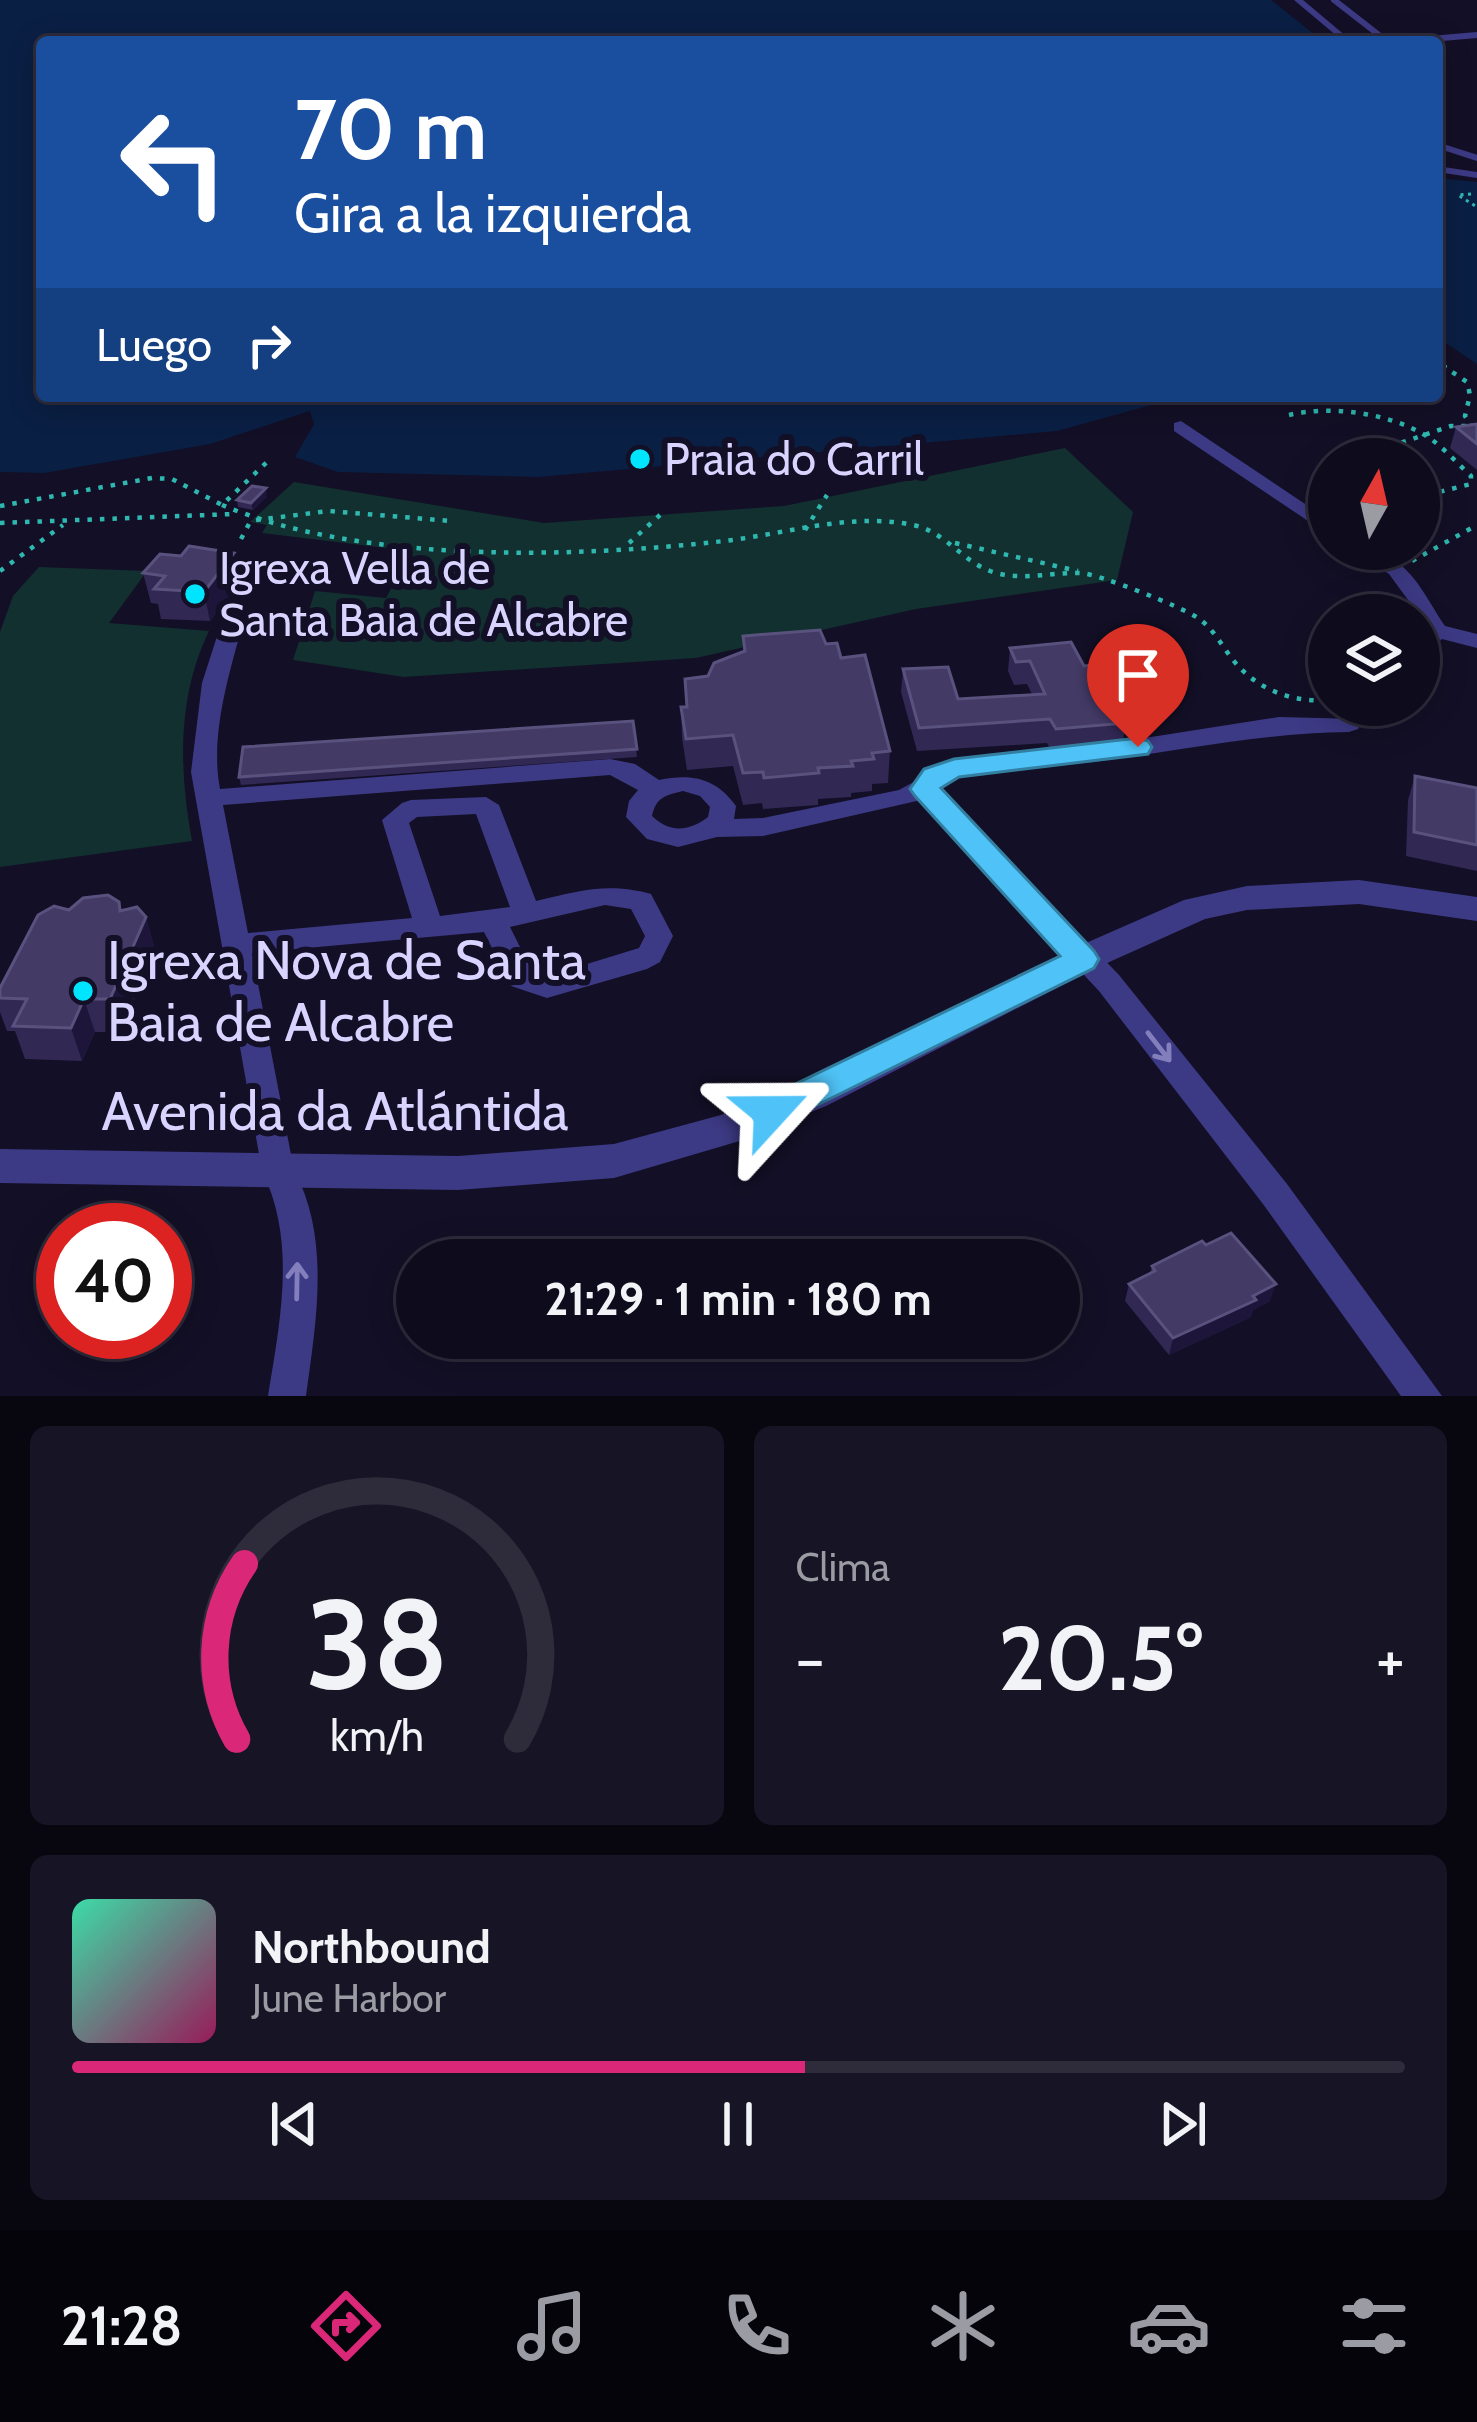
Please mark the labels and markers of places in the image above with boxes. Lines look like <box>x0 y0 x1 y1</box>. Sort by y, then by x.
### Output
place label: Praia do Carril <box>664 432 924 486</box>
marker: Praia do Carril <box>627 446 653 472</box>
place label: Igrexa Vella de Santa Baia de Alcabre <box>219 541 628 647</box>
marker: Igrexa Vella de Santa Baia de Alcabre <box>182 581 208 607</box>
pin <box>1087 624 1189 747</box>
place label: Igrexa Nova de Santa Baia de Alcabre <box>107 927 586 1055</box>
marker: Igrexa Nova de Santa Baia de Alcabre <box>70 978 96 1004</box>

